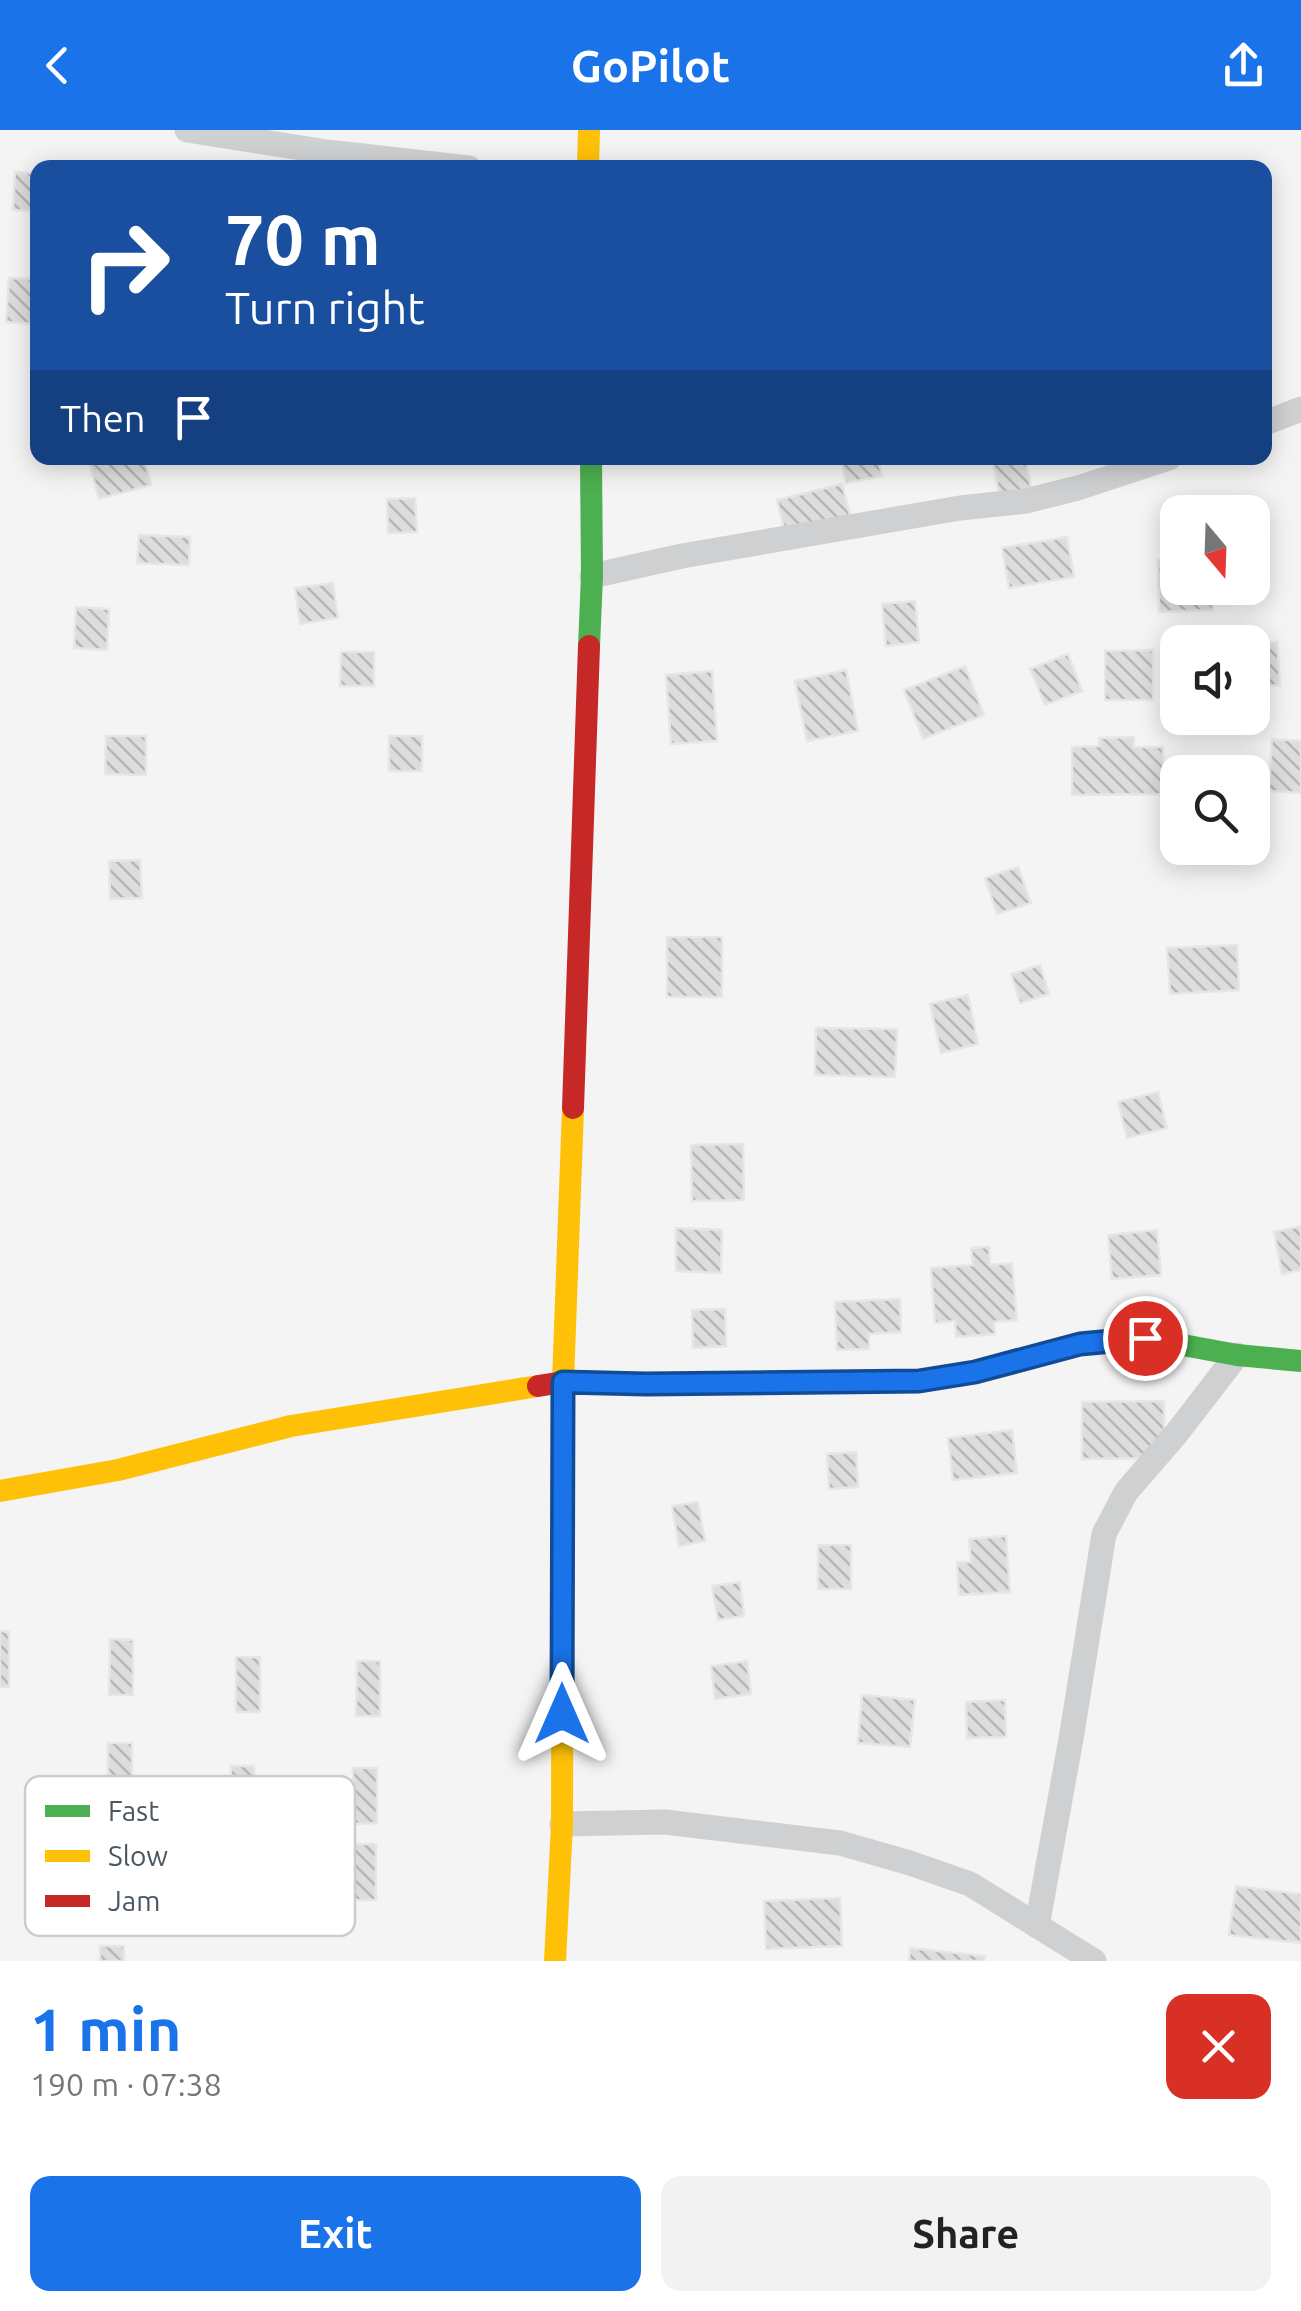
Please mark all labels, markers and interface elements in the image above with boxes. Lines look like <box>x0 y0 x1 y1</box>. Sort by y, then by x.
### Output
icon: back <box>30 38 85 93</box>
icon: share <box>1216 38 1271 93</box>
text: GoPilot <box>571 40 730 91</box>
icon: right <box>60 200 190 330</box>
text: 70 m <box>225 200 381 278</box>
text: Turn right <box>225 282 425 333</box>
icon: arrive <box>166 390 221 445</box>
text: Then <box>60 397 146 439</box>
north arrow <box>1160 495 1270 605</box>
map controls <box>1160 495 1270 865</box>
button: sound <box>1160 625 1270 735</box>
button: search <box>1160 755 1270 865</box>
pin <box>1103 1296 1188 1381</box>
icon: arrive <box>1118 1311 1173 1366</box>
position arrow <box>510 1662 614 1766</box>
legend <box>25 1776 355 1936</box>
text: Fast <box>108 1795 159 1826</box>
text: Slow <box>108 1840 168 1871</box>
text: Jam <box>108 1885 160 1916</box>
button: close <box>1166 1994 1271 2099</box>
text: 1 min <box>30 1995 182 2062</box>
text: 190 m · 07:38 <box>30 2066 222 2102</box>
button: Exit <box>30 2176 641 2291</box>
button: Share <box>661 2176 1271 2291</box>

